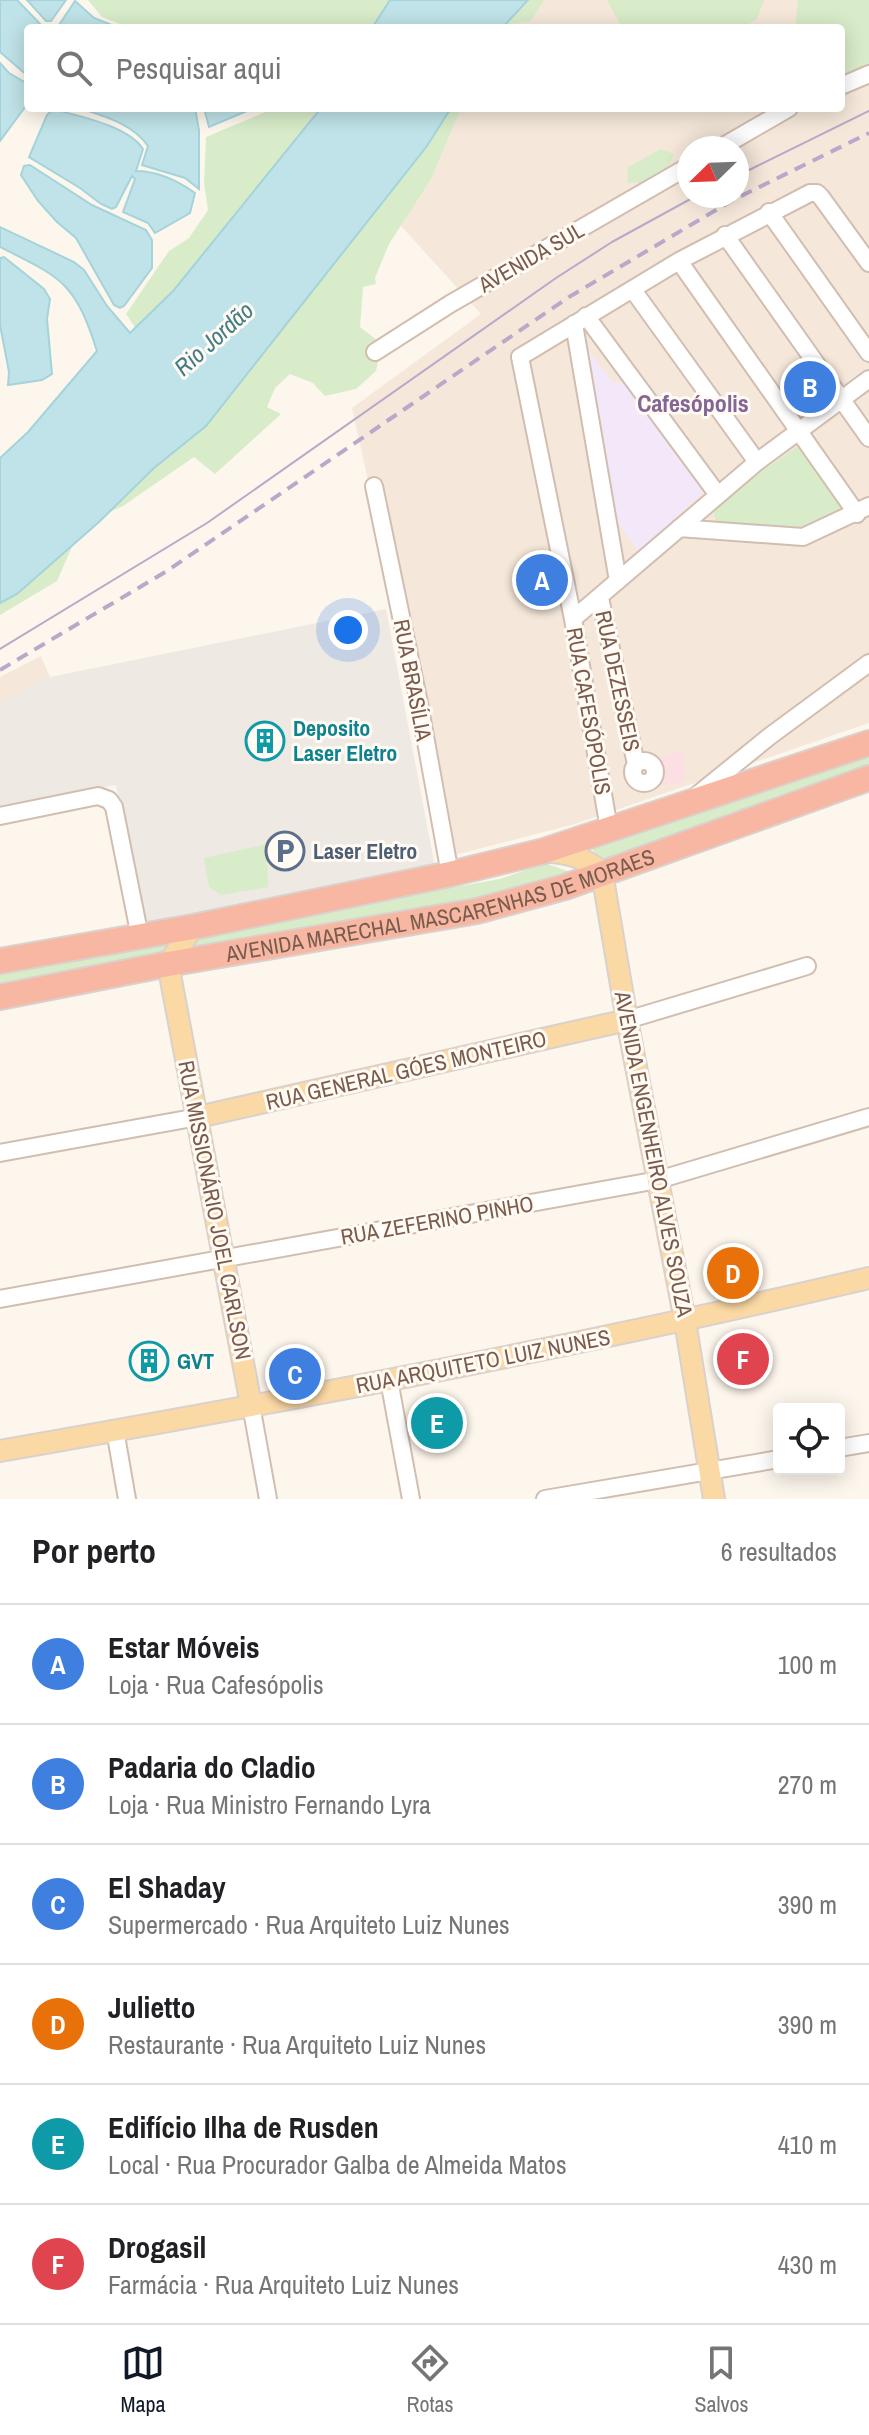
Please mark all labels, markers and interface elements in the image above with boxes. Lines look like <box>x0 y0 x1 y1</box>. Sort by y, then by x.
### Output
search box <box>24 24 845 112</box>
icon: search <box>52 46 96 90</box>
text: Pesquisar aqui <box>116 48 281 88</box>
north arrow <box>677 136 749 208</box>
street label: AVENIDA SUL <box>472 215 589 300</box>
water label: Rio Jordão <box>167 294 260 382</box>
pin: B <box>784 357 836 417</box>
district label: Cafesópolis <box>637 387 749 419</box>
pin: A <box>516 550 568 610</box>
street label: RUA DEZESSEIS <box>588 608 648 754</box>
your location <box>328 610 368 650</box>
street label: RUA BRASÍLIA <box>387 617 440 744</box>
street label: RUA CAFESÓPOLIS <box>560 625 618 797</box>
place label: Deposito Laser Eletro <box>293 713 397 768</box>
building icon: Deposito Laser Eletro <box>244 720 286 762</box>
parking icon: Laser Eletro <box>264 830 306 872</box>
place label: Laser Eletro <box>313 836 417 866</box>
street label: AVENIDA MARECHAL MASCARENHAS DE MORAES <box>223 841 658 969</box>
street label: AVENIDA ENGENHEIRO ALVES SOUZA <box>607 988 701 1320</box>
street label: RUA GENERAL GÓES MONTEIRO <box>263 1023 549 1117</box>
street label: RUA MISSIONÁRIO JOEL CARLSON <box>171 1058 259 1362</box>
street label: RUA ZEFERINO PINHO <box>338 1188 536 1252</box>
pin: D <box>707 1243 759 1303</box>
street label: RUA ARQUITETO LUIZ NUNES <box>353 1322 613 1400</box>
pin: F <box>717 1329 769 1389</box>
building icon: GVT <box>128 1340 170 1382</box>
pin: C <box>269 1344 321 1404</box>
place label: GVT <box>177 1346 214 1376</box>
pin: E <box>411 1393 463 1453</box>
map controls <box>773 1403 845 1475</box>
button: locate <box>773 1403 845 1475</box>
text: Por perto <box>32 1528 156 1574</box>
text: 6 resultados <box>721 1534 837 1569</box>
text: Estar Móveis <box>108 1627 260 1667</box>
text: A <box>50 1647 66 1682</box>
text: 100 m <box>778 1647 837 1682</box>
text: Loja · Rua Cafesópolis <box>108 1667 324 1702</box>
text: Padaria do Cladio <box>108 1747 316 1787</box>
text: B <box>50 1767 66 1802</box>
text: 270 m <box>778 1767 837 1802</box>
text: Loja · Rua Ministro Fernando Lyra <box>108 1787 431 1822</box>
text: El Shaday <box>108 1867 226 1907</box>
text: C <box>50 1887 66 1922</box>
text: 390 m <box>778 1887 837 1922</box>
text: Supermercado · Rua Arquiteto Luiz Nunes <box>108 1907 510 1942</box>
text: Julietto <box>108 1987 195 2027</box>
text: D <box>50 2007 66 2042</box>
text: 390 m <box>778 2007 837 2042</box>
text: Restaurante · Rua Arquiteto Luiz Nunes <box>108 2027 486 2062</box>
text: Edifício Ilha de Rusden <box>108 2107 379 2147</box>
text: E <box>51 2127 65 2162</box>
text: 410 m <box>778 2127 837 2162</box>
text: Local · Rua Procurador Galba de Almeida Matos <box>108 2147 567 2182</box>
text: Drogasil <box>108 2227 206 2267</box>
text: F <box>51 2247 65 2282</box>
text: 430 m <box>778 2247 837 2282</box>
text: Farmácia · Rua Arquiteto Luiz Nunes <box>108 2267 459 2302</box>
tab: Mapa <box>120 2341 166 2419</box>
tab: Rotas <box>406 2341 454 2419</box>
tab: Salvos <box>694 2341 749 2419</box>

